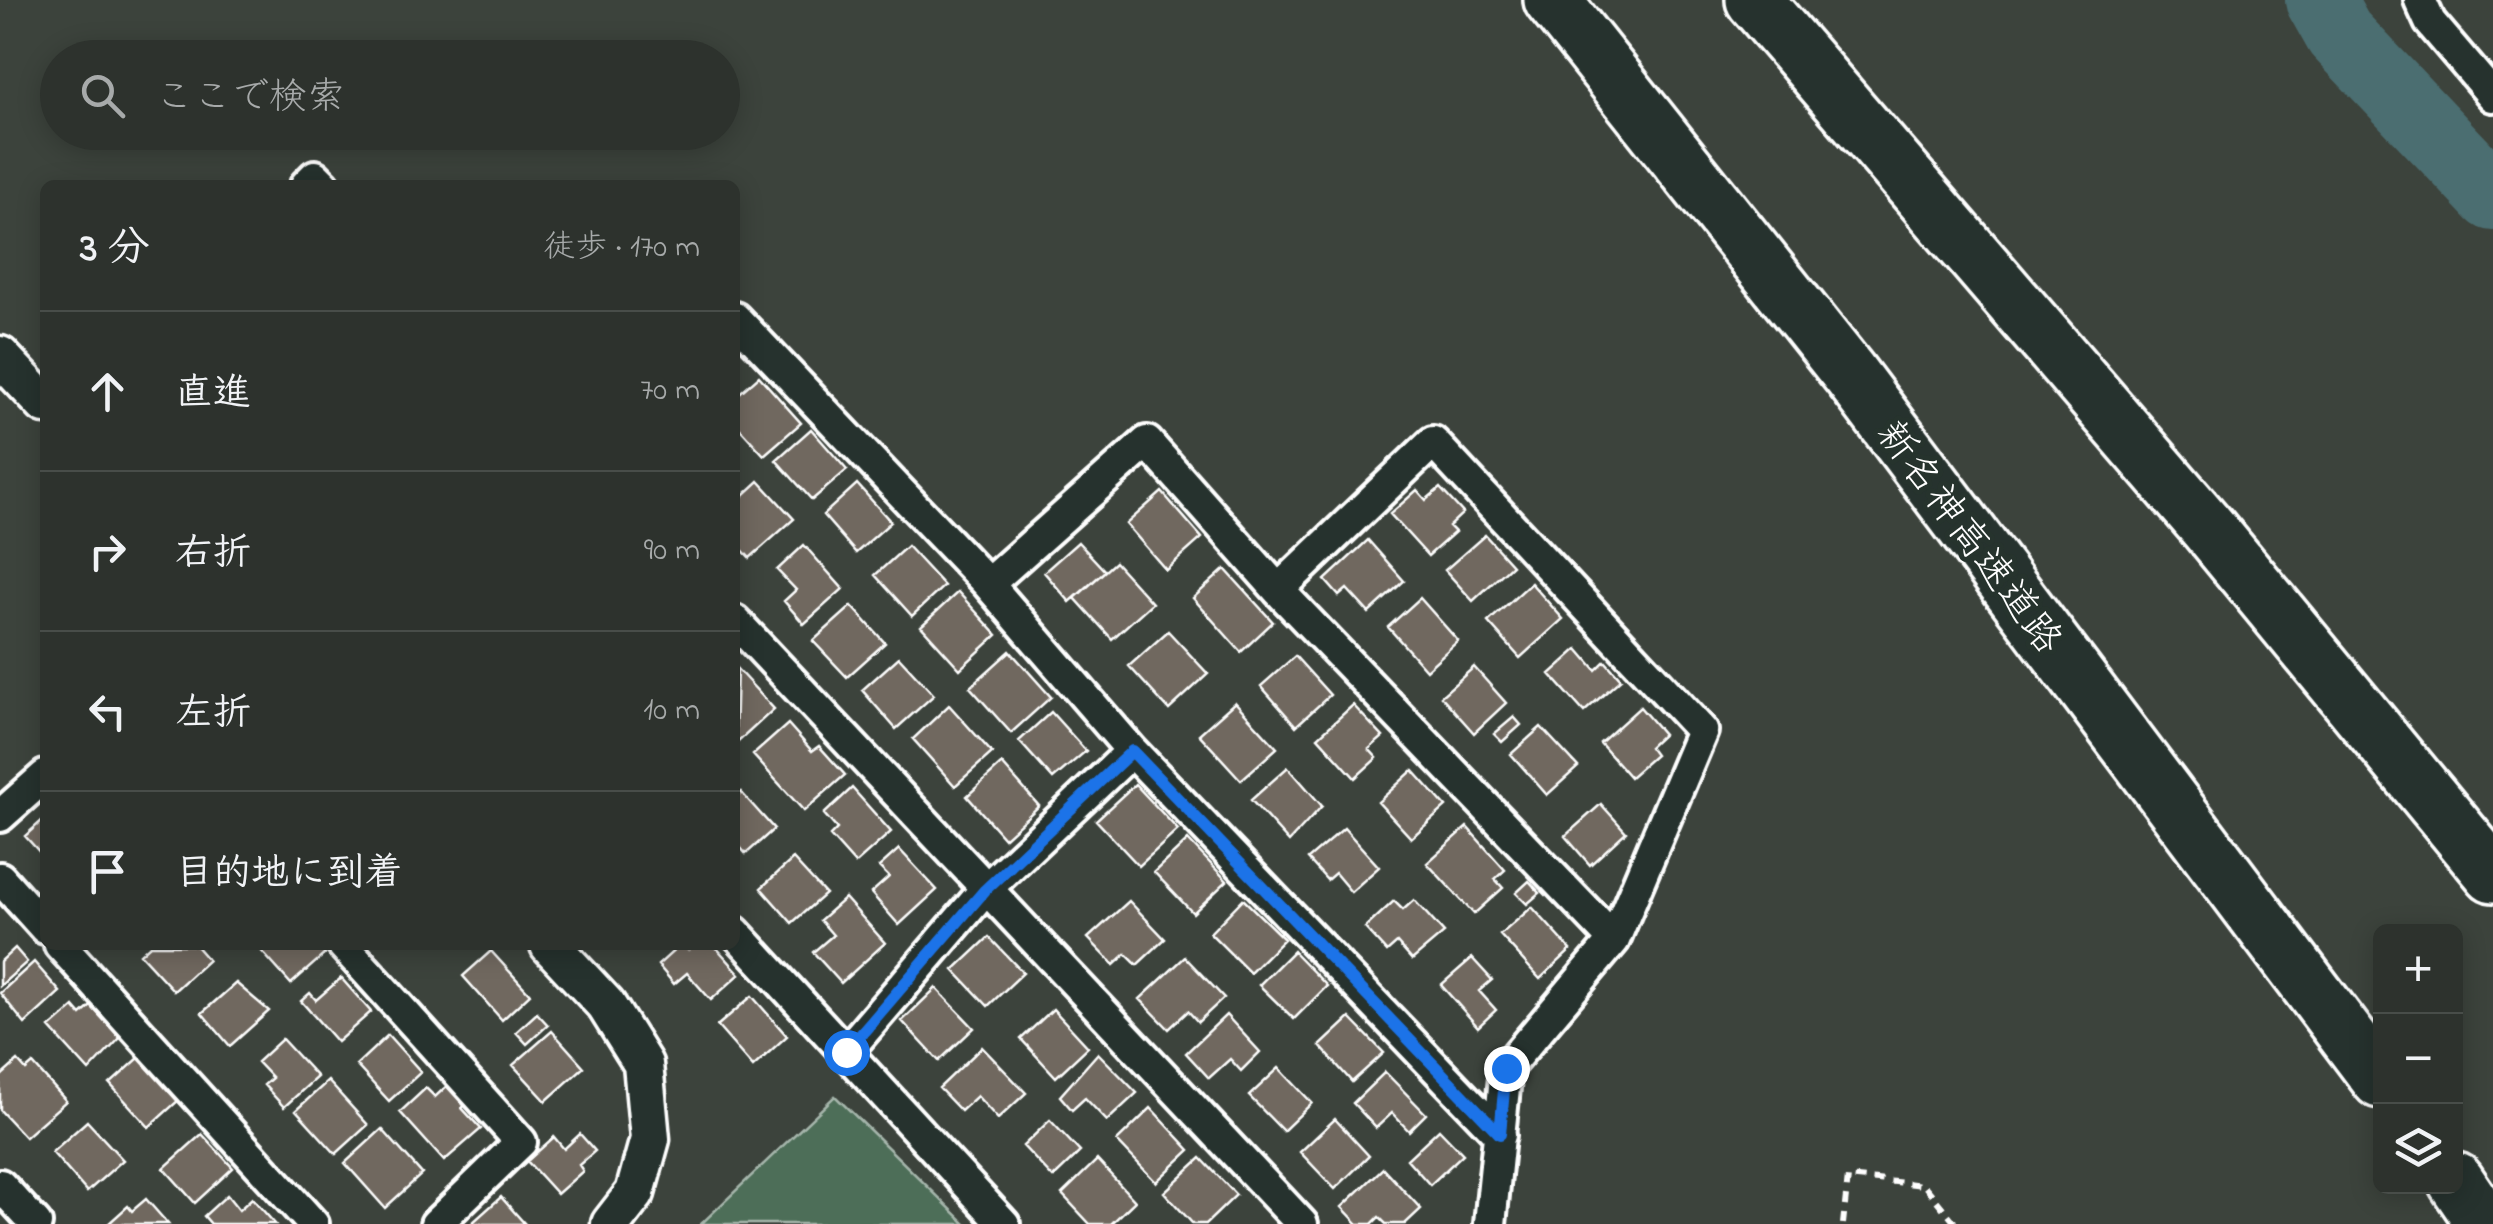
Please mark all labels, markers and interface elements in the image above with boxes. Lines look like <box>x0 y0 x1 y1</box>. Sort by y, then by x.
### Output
search box <box>40 40 740 150</box>
icon: search <box>75 68 130 123</box>
text: ここで検索 <box>155 71 345 127</box>
text: 3 分 <box>80 219 150 280</box>
text: 徒歩 · 170 m <box>543 225 700 272</box>
icon: ahead <box>80 364 135 419</box>
text: 直進 <box>175 367 251 423</box>
text: 70 m <box>640 368 700 415</box>
street label: 新名神高速道路 <box>1860 409 2075 668</box>
icon: right <box>80 524 135 579</box>
text: 右折 <box>175 527 251 583</box>
text: 90 m <box>644 528 700 575</box>
icon: left <box>80 684 135 739</box>
text: 左折 <box>175 687 251 743</box>
text: 10 m <box>643 688 700 735</box>
icon: arrive <box>80 844 135 899</box>
text: 目的地に到着 <box>175 847 403 903</box>
map controls <box>2373 924 2463 1194</box>
button: + <box>2373 924 2463 1014</box>
button: − <box>2373 1014 2463 1104</box>
route start <box>824 1030 870 1076</box>
route end <box>1484 1046 1530 1092</box>
button: layers <box>2373 1104 2463 1194</box>

